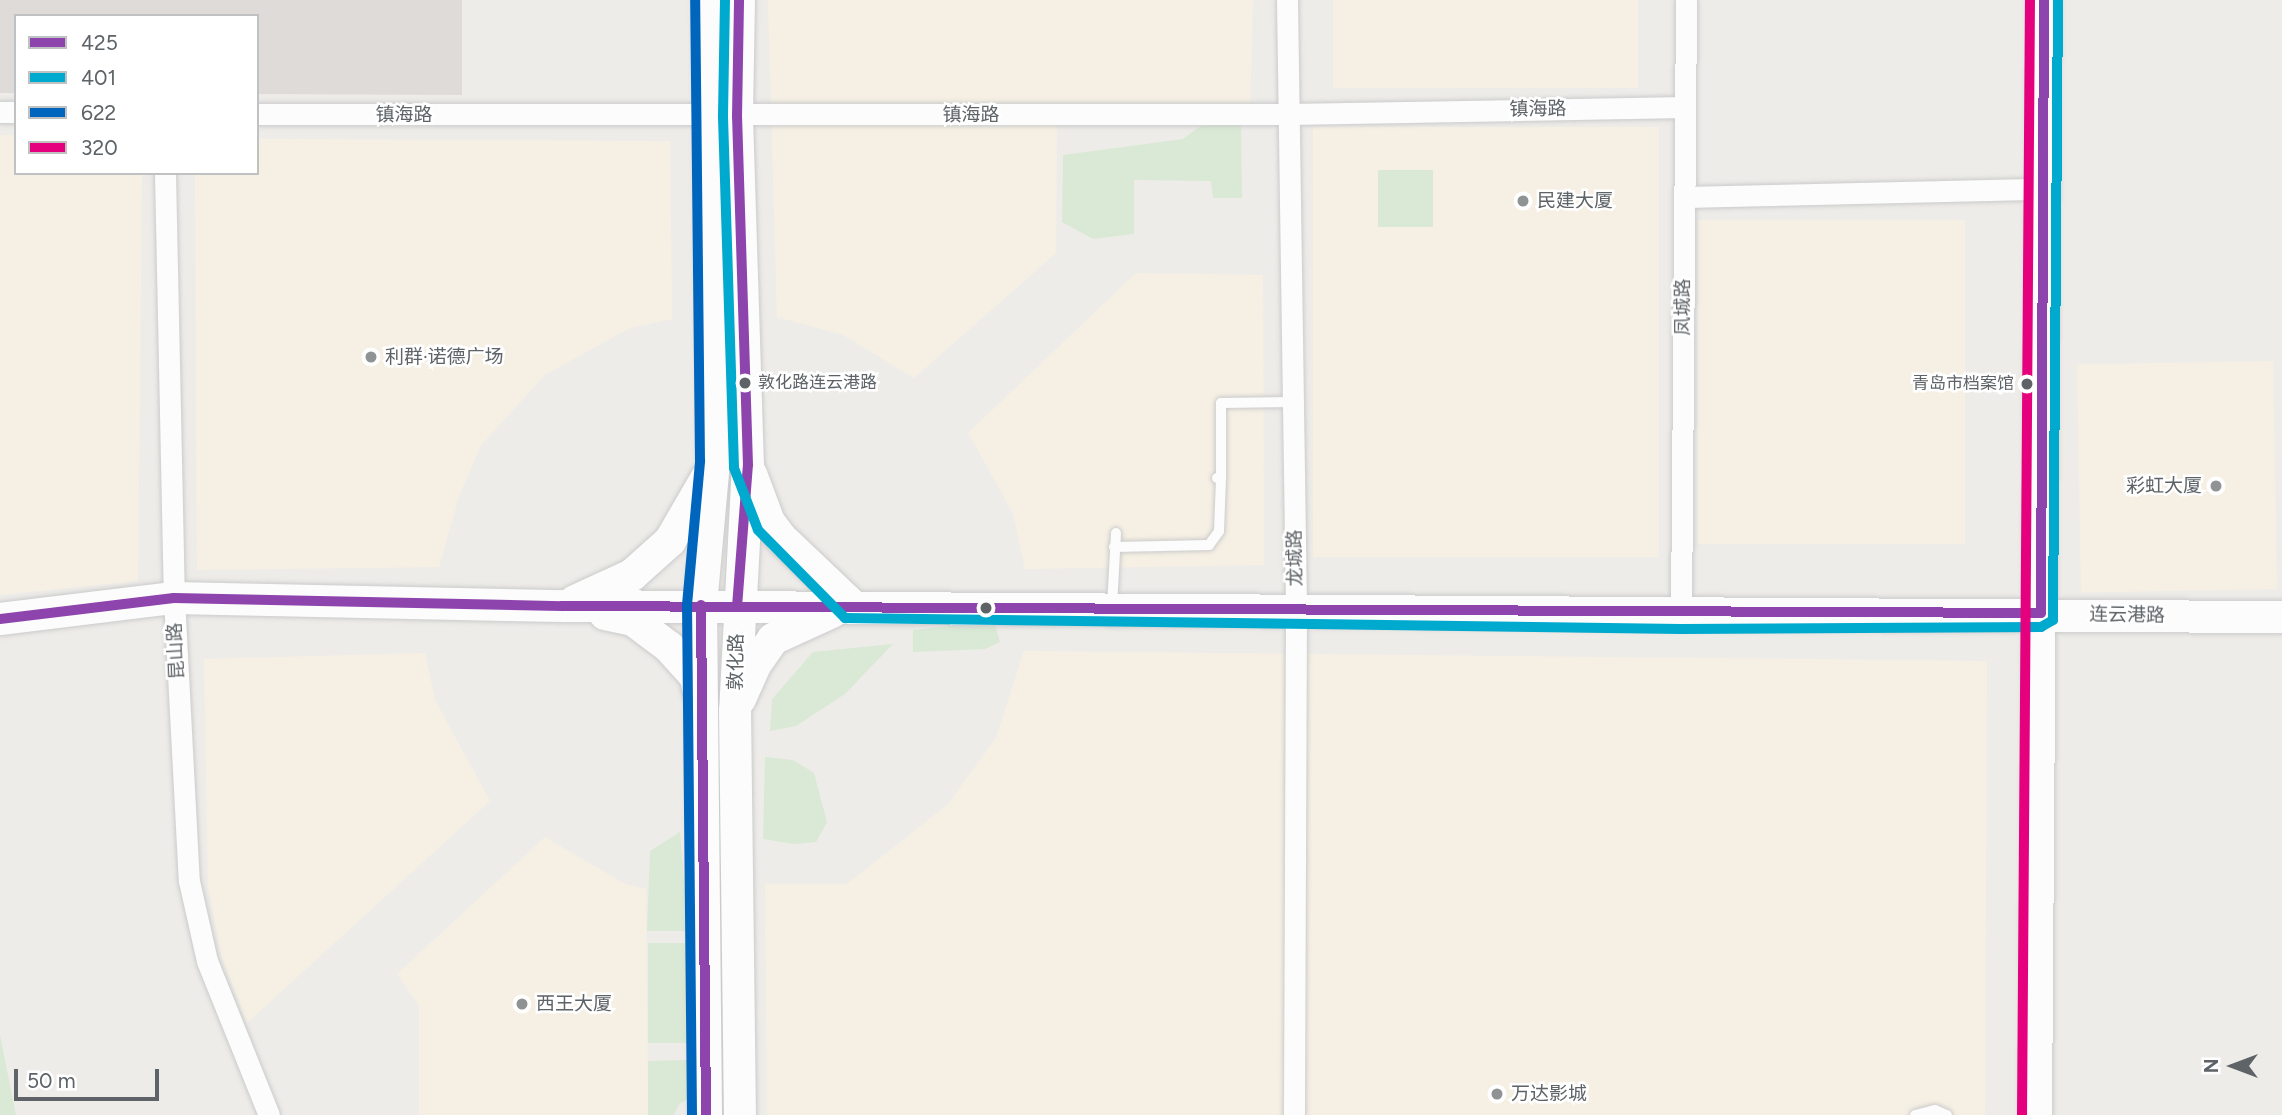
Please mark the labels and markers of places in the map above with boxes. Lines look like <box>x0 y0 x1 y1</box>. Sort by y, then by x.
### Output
place label: 民建大厦 <box>1537 190 1613 212</box>
marker: 民建大厦 <box>1515 193 1531 209</box>
place label: 利群·诺德广场 <box>385 346 504 368</box>
marker: 利群·诺德广场 <box>363 349 379 365</box>
place label: 敦化路连云港路 <box>758 373 877 393</box>
place label: 青岛市档案馆 <box>1912 374 2014 394</box>
marker: 敦化路连云港路 <box>738 376 752 390</box>
marker: 青岛市档案馆 <box>2020 377 2034 391</box>
place label: 彩虹大厦 <box>2126 475 2202 497</box>
marker: 彩虹大厦 <box>2208 478 2224 494</box>
unlabelled marker <box>979 601 993 615</box>
place label: 西王大厦 <box>536 993 612 1015</box>
marker: 西王大厦 <box>514 996 530 1012</box>
place label: 万达影城 <box>1511 1083 1587 1105</box>
marker: 万达影城 <box>1489 1086 1505 1102</box>

